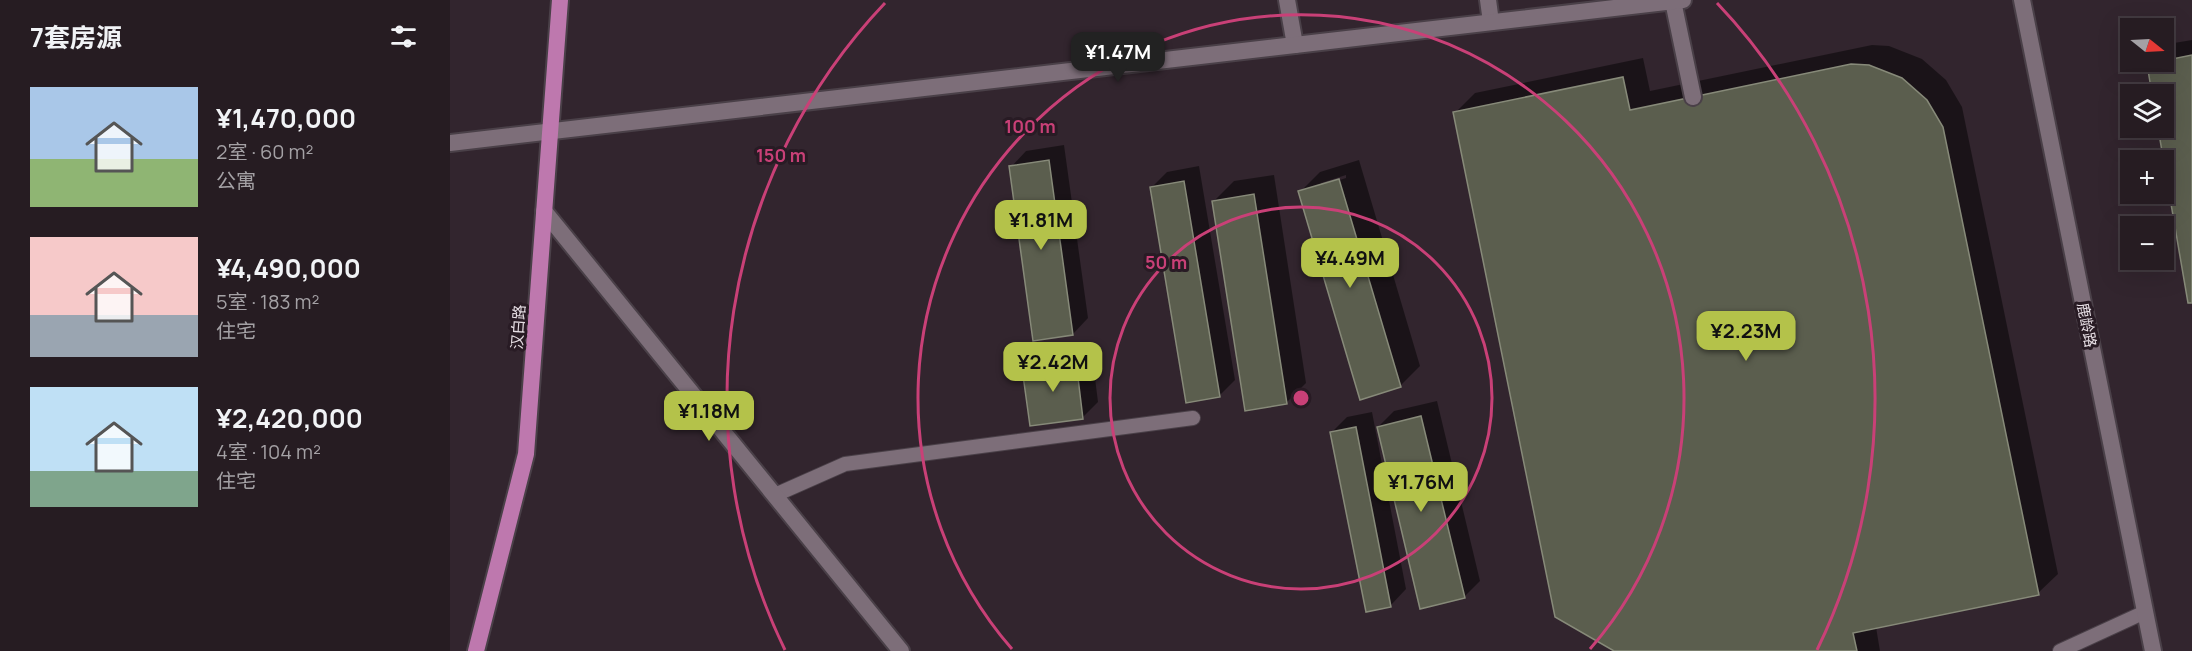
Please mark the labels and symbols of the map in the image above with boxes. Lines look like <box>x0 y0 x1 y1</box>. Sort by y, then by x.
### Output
north arrow <box>2120 18 2174 72</box>
pin: ¥1.47M <box>1069 32 1167 83</box>
text: 100 m <box>1004 114 1056 138</box>
text: 150 m <box>756 143 806 167</box>
pin: ¥1.81M <box>992 200 1090 251</box>
pin: ¥4.49M <box>1301 238 1399 289</box>
text: 50 m <box>1145 250 1187 274</box>
street label: 鹿龄路 <box>2072 301 2102 349</box>
street label: 汉白路 <box>506 304 530 350</box>
pin: ¥2.23M <box>1697 311 1795 362</box>
pin: ¥2.42M <box>1004 342 1102 393</box>
centre of rings <box>1291 388 1311 408</box>
pin: ¥1.18M <box>660 391 758 442</box>
pin: ¥1.76M <box>1372 462 1470 513</box>

